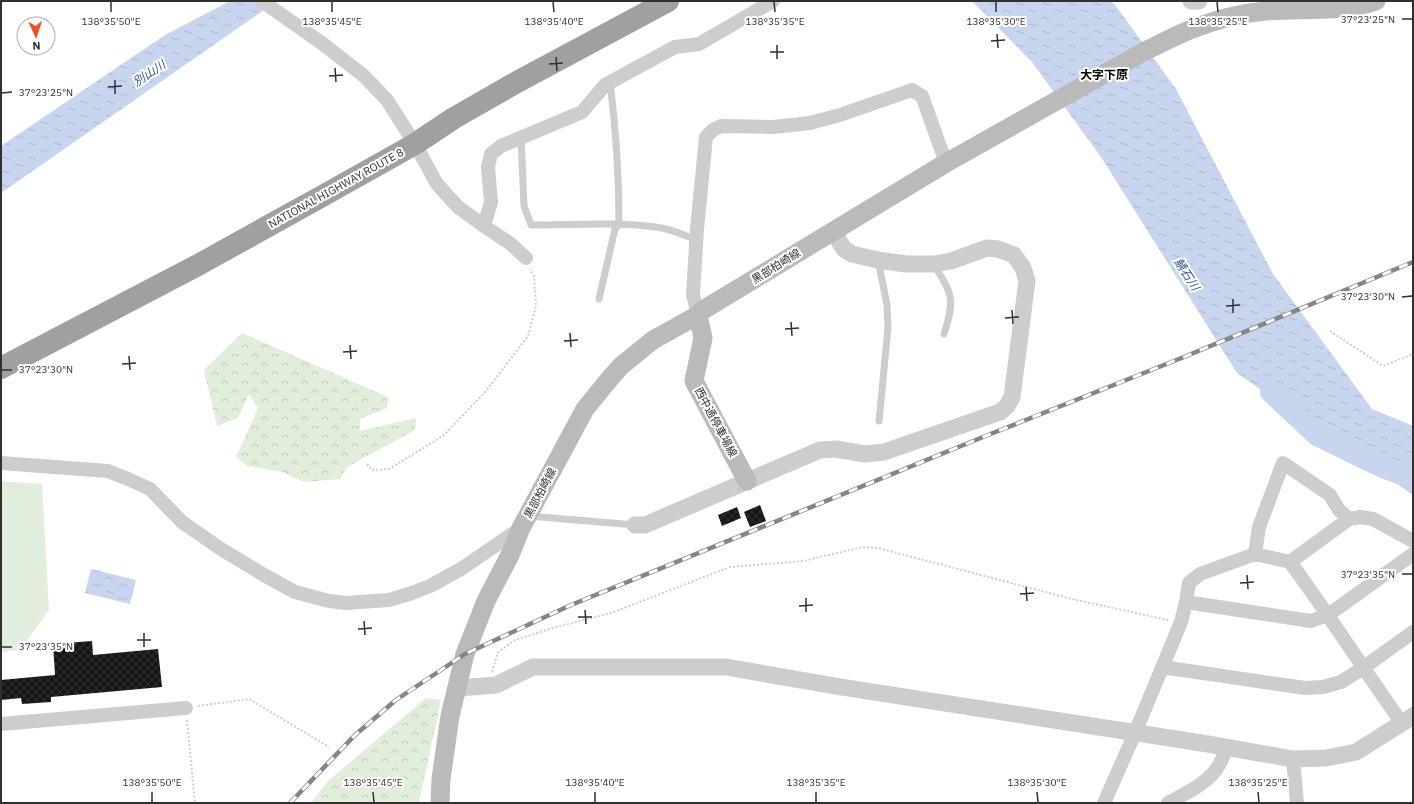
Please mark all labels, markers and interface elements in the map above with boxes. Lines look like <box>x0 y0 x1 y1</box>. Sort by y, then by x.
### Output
text: 37°23'25"N <box>1341 13 1395 26</box>
text: 138°35'50"E <box>81 15 141 28</box>
text: 138°35'45"E <box>302 15 362 28</box>
text: 138°35'40"E <box>524 15 584 28</box>
text: 138°35'35"E <box>745 15 805 28</box>
text: 138°35'30"E <box>966 15 1026 28</box>
text: 138°35'25"E <box>1188 15 1248 28</box>
north arrow <box>16 16 56 56</box>
text: N <box>32 39 41 53</box>
water label: 別山川 <box>130 56 170 89</box>
district label: 大字下原 <box>1080 67 1128 82</box>
text: 37°23'25"N <box>19 86 73 99</box>
street label: NATIONAL HIGHWAY ROUTE 8 <box>266 145 406 231</box>
street label: 黒部柏崎線 <box>749 245 803 287</box>
water label: 鯖石川 <box>1171 255 1204 295</box>
text: 37°23'30"N <box>1341 290 1395 303</box>
text: 37°23'30"N <box>19 363 73 376</box>
street label: 西中通停車場線 <box>692 385 740 459</box>
street label: 黒部柏崎線 <box>521 465 559 521</box>
text: 37°23'35"N <box>1341 568 1395 581</box>
text: 37°23'35"N <box>19 640 73 653</box>
text: 138°35'50"E <box>122 776 182 789</box>
text: 138°35'45"E <box>343 776 403 789</box>
text: 138°35'40"E <box>565 776 625 789</box>
text: 138°35'35"E <box>786 776 846 789</box>
text: 138°35'30"E <box>1007 776 1067 789</box>
text: 138°35'25"E <box>1228 776 1288 789</box>

